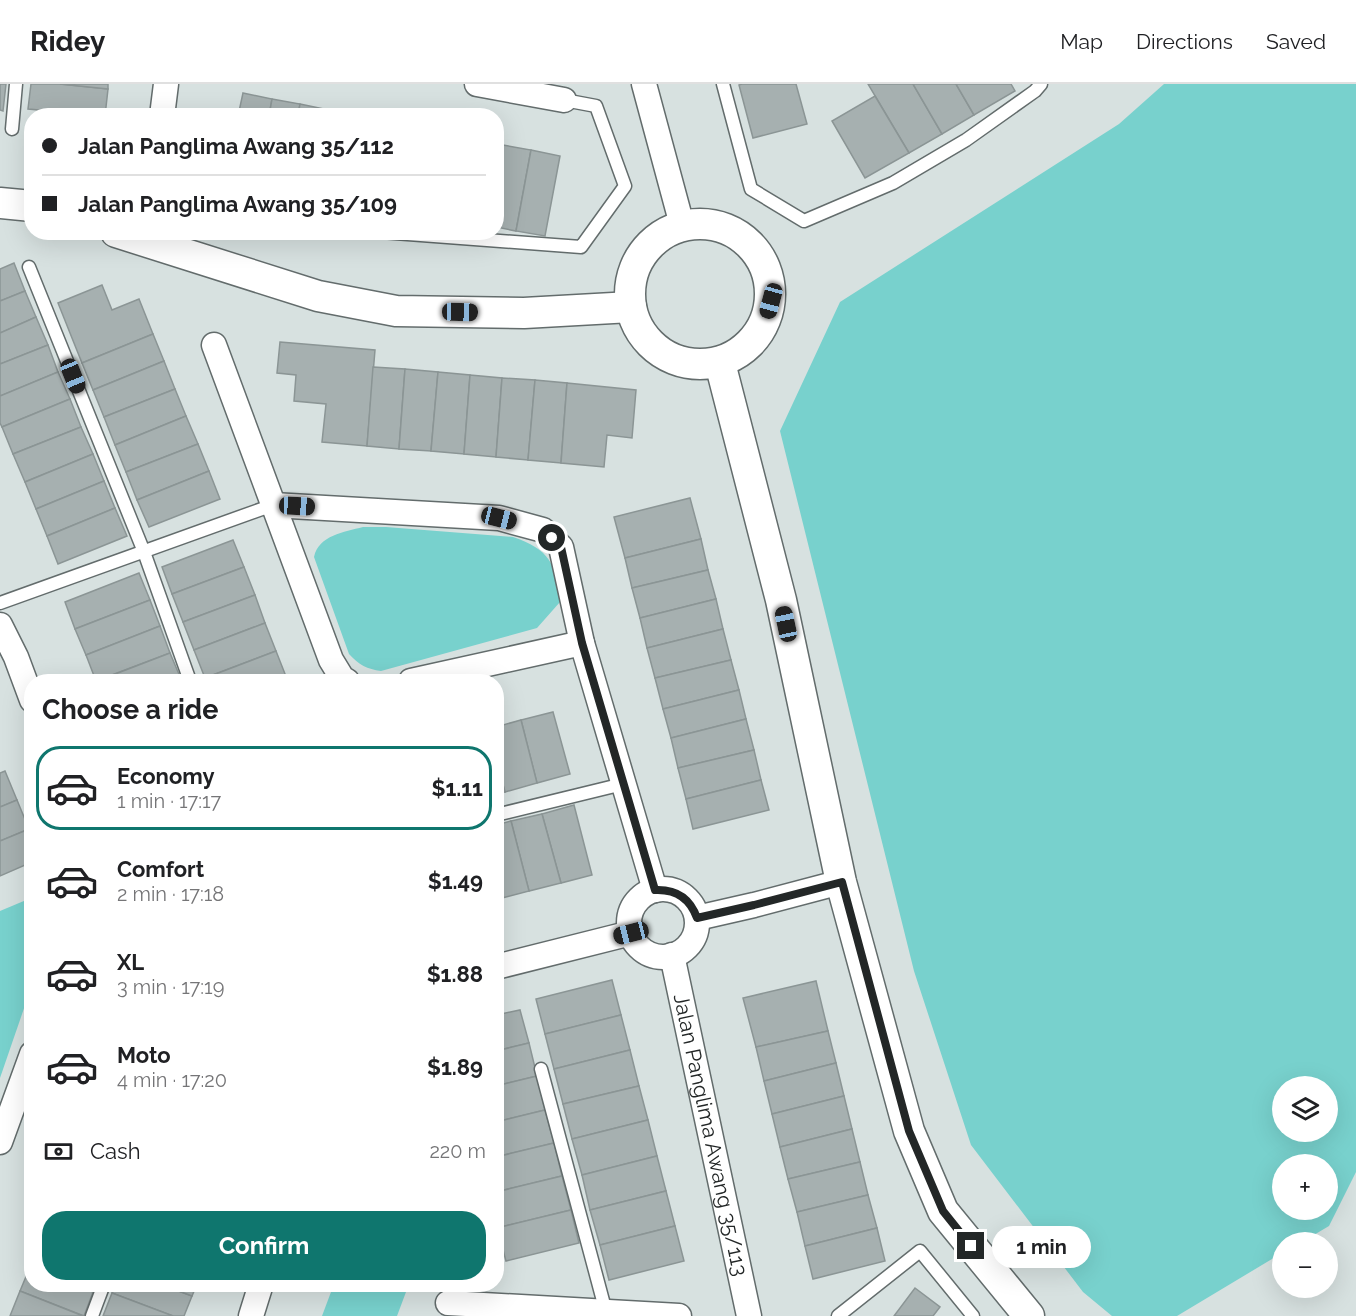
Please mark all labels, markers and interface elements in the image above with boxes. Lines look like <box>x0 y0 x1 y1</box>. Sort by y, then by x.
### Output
text: Ridey <box>30 25 105 58</box>
text: Map <box>1060 29 1103 54</box>
text: Directions <box>1136 29 1233 54</box>
text: Saved <box>1266 29 1326 54</box>
text: Jalan Panglima Awang 35/112 <box>78 133 394 159</box>
text: Jalan Panglima Awang 35/109 <box>78 191 397 217</box>
car <box>758 281 784 321</box>
car <box>442 303 478 321</box>
car <box>58 356 88 396</box>
car <box>279 496 315 516</box>
car <box>479 505 519 531</box>
route start <box>538 524 565 551</box>
car <box>773 605 799 643</box>
text: Choose a ride <box>42 694 218 725</box>
icon: car <box>45 761 99 815</box>
text: Economy <box>117 763 215 789</box>
text: $1.11 <box>431 775 483 801</box>
text: 1 min · 17:17 <box>117 789 221 813</box>
icon: car <box>45 854 99 908</box>
text: Comfort <box>117 856 204 882</box>
text: $1.49 <box>428 868 483 894</box>
text: 2 min · 17:18 <box>117 882 224 906</box>
car <box>611 920 651 946</box>
icon: car <box>45 947 99 1001</box>
text: XL <box>117 949 144 975</box>
text: $1.88 <box>427 961 483 987</box>
text: 3 min · 17:19 <box>117 975 224 999</box>
street label: Jalan Panglima Awang 35/113 <box>669 991 753 1278</box>
icon: car <box>45 1040 99 1094</box>
text: Moto <box>117 1042 171 1068</box>
text: $1.89 <box>427 1054 483 1080</box>
text: 4 min · 17:20 <box>117 1068 227 1092</box>
map controls <box>1272 1076 1338 1298</box>
button: layers <box>1272 1076 1338 1142</box>
icon: cash <box>42 1135 75 1168</box>
text: Cash <box>90 1138 141 1164</box>
text: 220 m <box>429 1139 486 1163</box>
button: + <box>1272 1154 1338 1220</box>
button: Confirm <box>42 1211 486 1280</box>
callout: 1 min <box>992 1225 1091 1267</box>
route end <box>957 1232 984 1259</box>
button: − <box>1272 1232 1338 1298</box>
text: 1 min <box>1016 1235 1067 1259</box>

